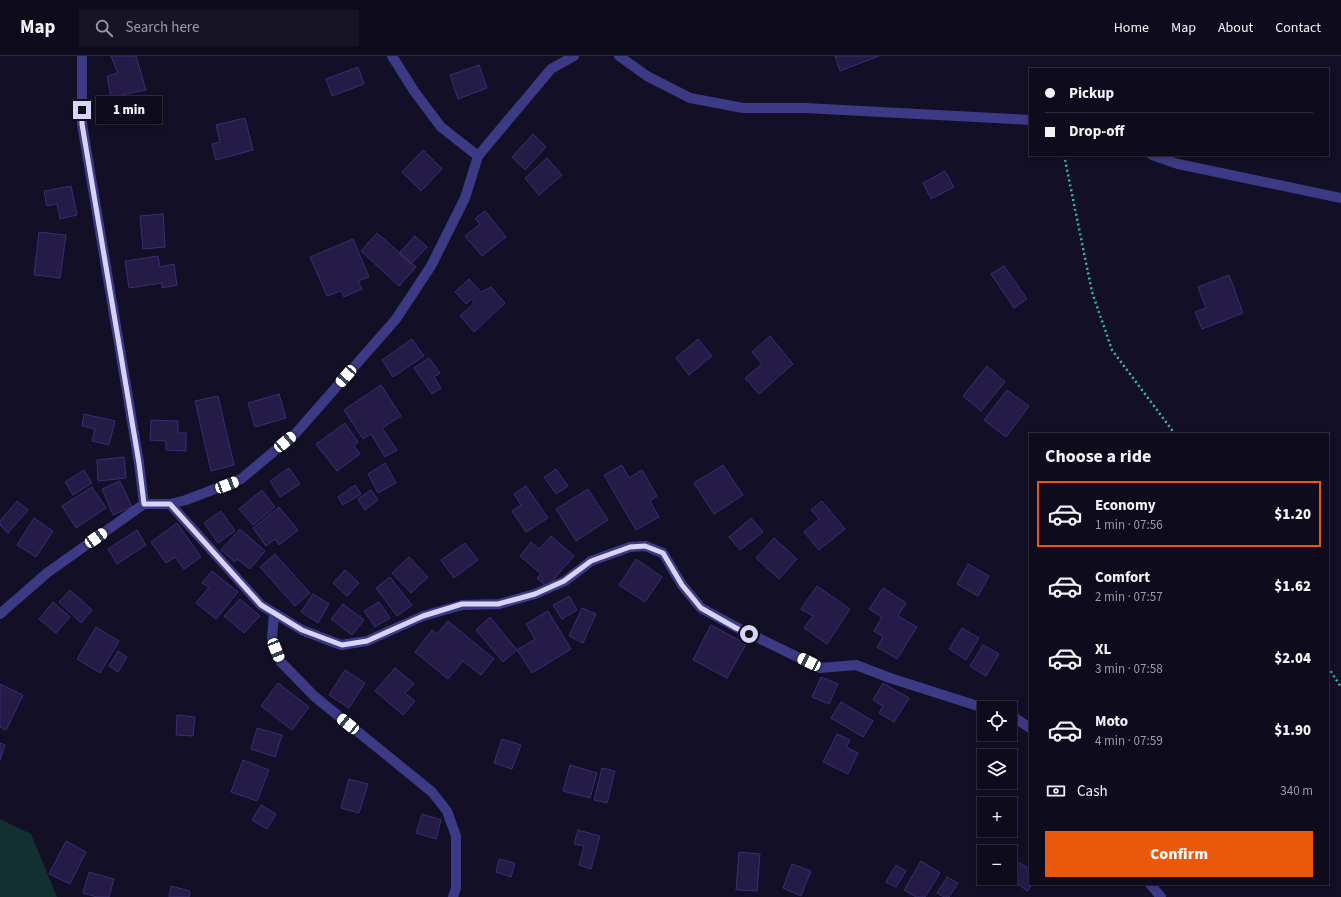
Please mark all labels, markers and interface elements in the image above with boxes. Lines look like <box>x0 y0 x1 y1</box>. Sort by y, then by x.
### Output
search box <box>79 10 359 46</box>
text: Map <box>20 14 55 41</box>
icon: search <box>93 17 115 39</box>
text: Search here <box>125 17 199 38</box>
text: Home <box>1114 18 1149 38</box>
text: Map <box>1171 18 1196 38</box>
text: About <box>1218 18 1253 38</box>
text: Contact <box>1275 18 1321 38</box>
text: Pickup <box>1069 83 1114 104</box>
callout: 1 min <box>96 96 162 124</box>
route end <box>73 101 91 119</box>
text: 1 min <box>113 101 145 119</box>
text: Drop-off <box>1069 121 1124 142</box>
car <box>334 363 358 389</box>
car <box>272 430 298 454</box>
text: Choose a ride <box>1045 444 1151 469</box>
car <box>214 475 240 495</box>
text: Economy <box>1095 495 1156 516</box>
icon: car <box>1047 496 1083 532</box>
text: $1.20 <box>1274 504 1311 525</box>
text: 1 min · 07:56 <box>1095 516 1163 534</box>
car <box>83 526 109 550</box>
text: Comfort <box>1095 567 1150 588</box>
icon: car <box>1047 568 1083 604</box>
text: $1.62 <box>1274 576 1311 597</box>
text: 2 min · 07:57 <box>1095 588 1163 606</box>
route start <box>740 625 758 643</box>
car <box>266 637 286 663</box>
text: XL <box>1095 639 1111 660</box>
icon: car <box>1047 640 1083 676</box>
text: $2.04 <box>1274 648 1311 669</box>
car <box>796 651 822 673</box>
text: 3 min · 07:58 <box>1095 660 1163 678</box>
map controls <box>977 701 1017 885</box>
button: locate <box>977 701 1017 741</box>
text: Moto <box>1095 711 1128 732</box>
car <box>335 712 361 736</box>
icon: car <box>1047 712 1083 748</box>
text: $1.90 <box>1274 720 1311 741</box>
text: 4 min · 07:59 <box>1095 732 1163 750</box>
button: layers <box>977 749 1017 789</box>
icon: cash <box>1045 780 1067 802</box>
text: Cash <box>1077 781 1108 802</box>
text: 340 m <box>1280 782 1313 800</box>
button: + <box>977 797 1017 837</box>
button: Confirm <box>1045 831 1313 877</box>
button: − <box>977 845 1017 885</box>

